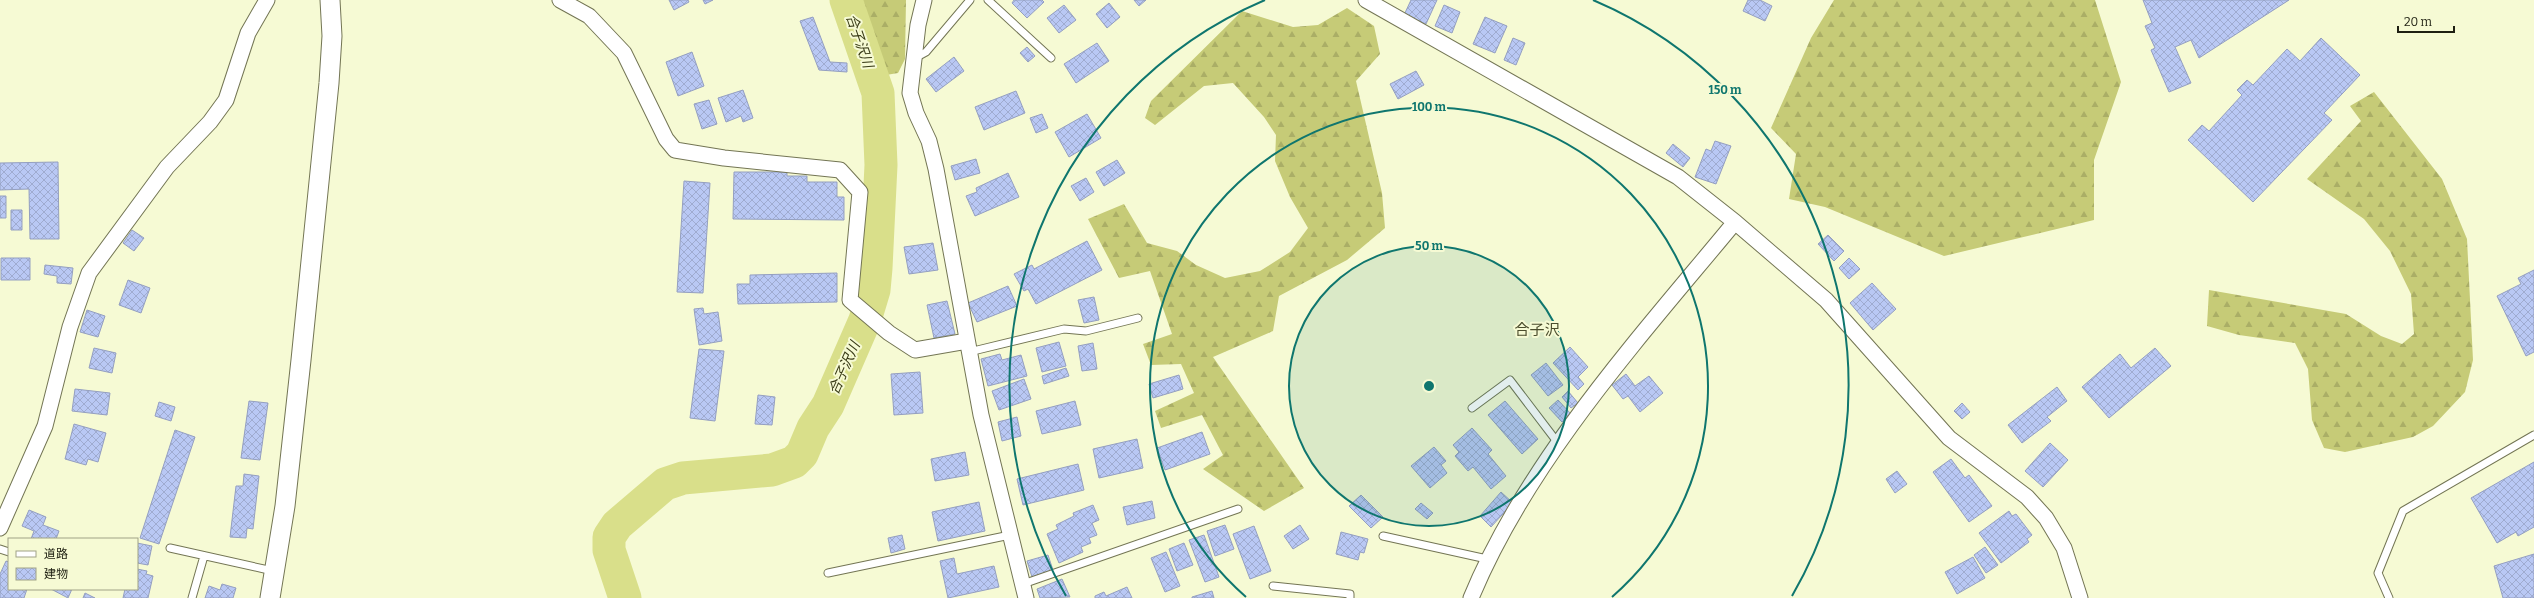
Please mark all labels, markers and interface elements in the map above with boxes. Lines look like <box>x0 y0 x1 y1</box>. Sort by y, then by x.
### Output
scale bar <box>2398 8 2454 34</box>
water label: 合子沢川 <box>842 12 877 72</box>
text: 20 m <box>2404 15 2433 29</box>
text: 150 m <box>1709 83 1742 97</box>
text: 100 m <box>1412 100 1447 114</box>
text: 50 m <box>1415 239 1443 253</box>
district label: 合子沢 <box>1514 321 1560 339</box>
water label: 合子沢川 <box>825 337 864 397</box>
centre of rings <box>1422 379 1436 393</box>
legend <box>8 538 138 590</box>
text: 道路 <box>44 547 68 561</box>
text: 建物 <box>44 567 68 581</box>

